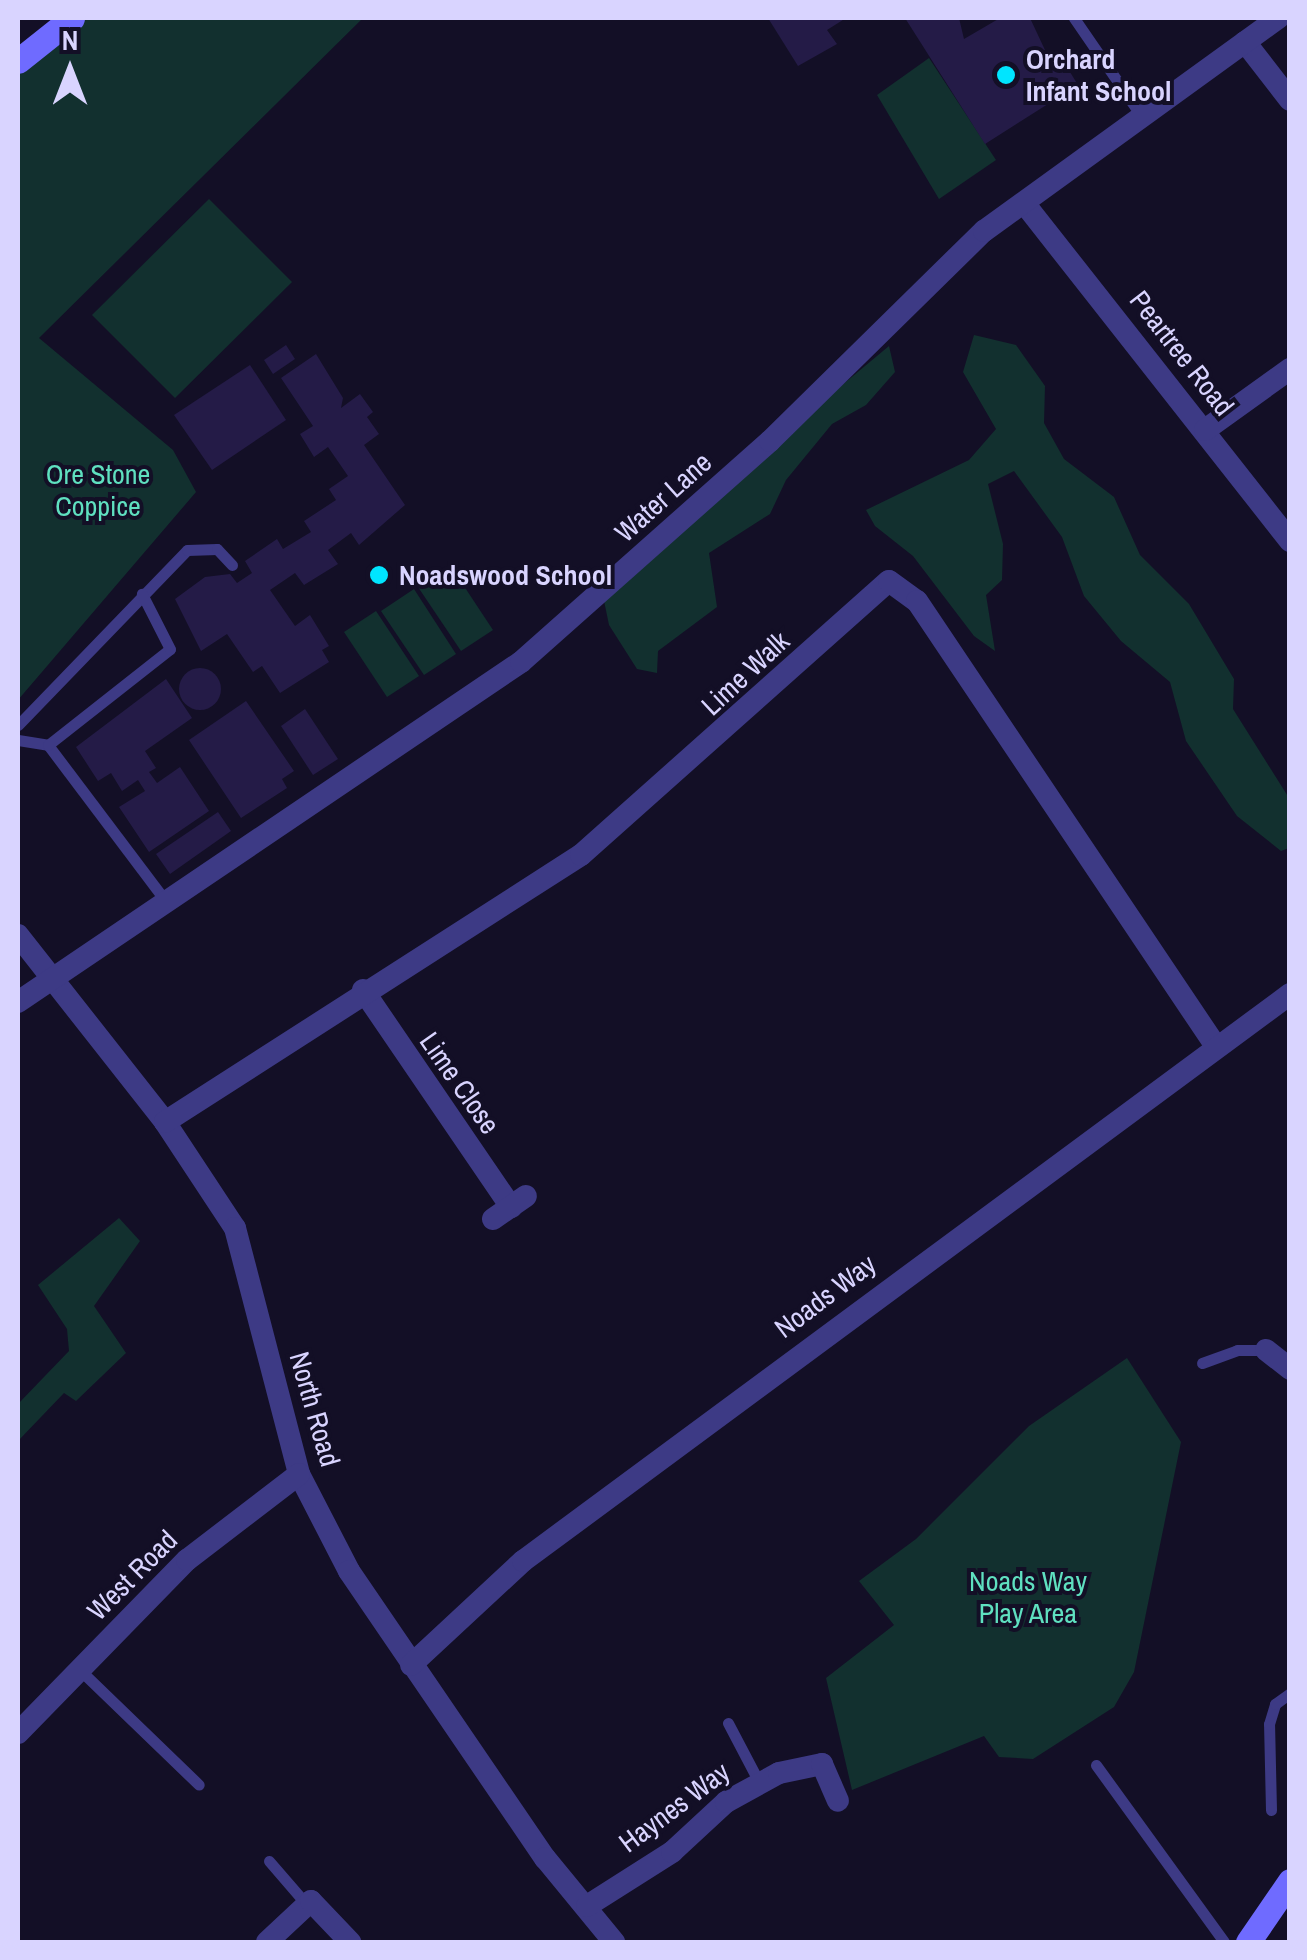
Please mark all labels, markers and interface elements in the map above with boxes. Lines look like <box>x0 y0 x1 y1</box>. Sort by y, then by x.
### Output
north arrow <box>20 20 120 120</box>
text: N <box>62 21 78 59</box>
place label: Orchard Infant School <box>1026 42 1171 108</box>
marker: Orchard Infant School <box>995 64 1017 86</box>
street label: Peartree Road <box>1123 284 1241 422</box>
street label: Water Lane <box>608 445 718 549</box>
park label: Ore Stone Coppice <box>46 457 150 523</box>
place label: Noadswood School <box>399 558 612 592</box>
marker: Noadswood School <box>368 564 390 586</box>
street label: Lime Walk <box>694 624 796 722</box>
street label: Lime Close <box>413 1026 507 1140</box>
street label: Noads Way <box>768 1247 882 1345</box>
street label: North Road <box>283 1348 347 1470</box>
street label: West Road <box>80 1523 184 1627</box>
park label: Noads Way Play Area <box>969 1564 1087 1630</box>
street label: Haynes Way <box>612 1755 736 1859</box>

